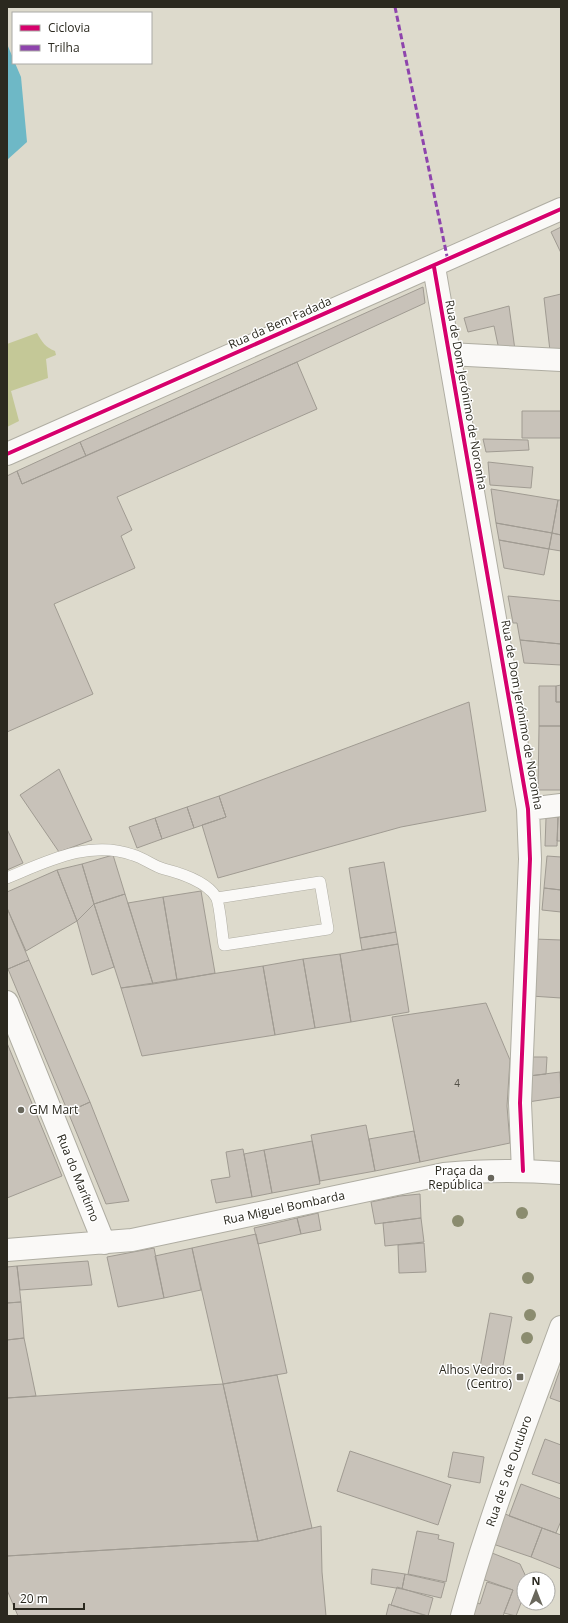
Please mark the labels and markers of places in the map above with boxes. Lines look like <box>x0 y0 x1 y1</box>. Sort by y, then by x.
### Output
place label: GM Mart <box>29 1101 78 1118</box>
marker: GM Mart <box>16 1105 26 1115</box>
place label: Praça da República <box>428 1162 483 1193</box>
marker: Praça da República <box>486 1173 496 1183</box>
place label: Alhos Vedros (Centro) <box>439 1361 512 1392</box>
marker: Alhos Vedros (Centro) <box>515 1372 525 1382</box>

